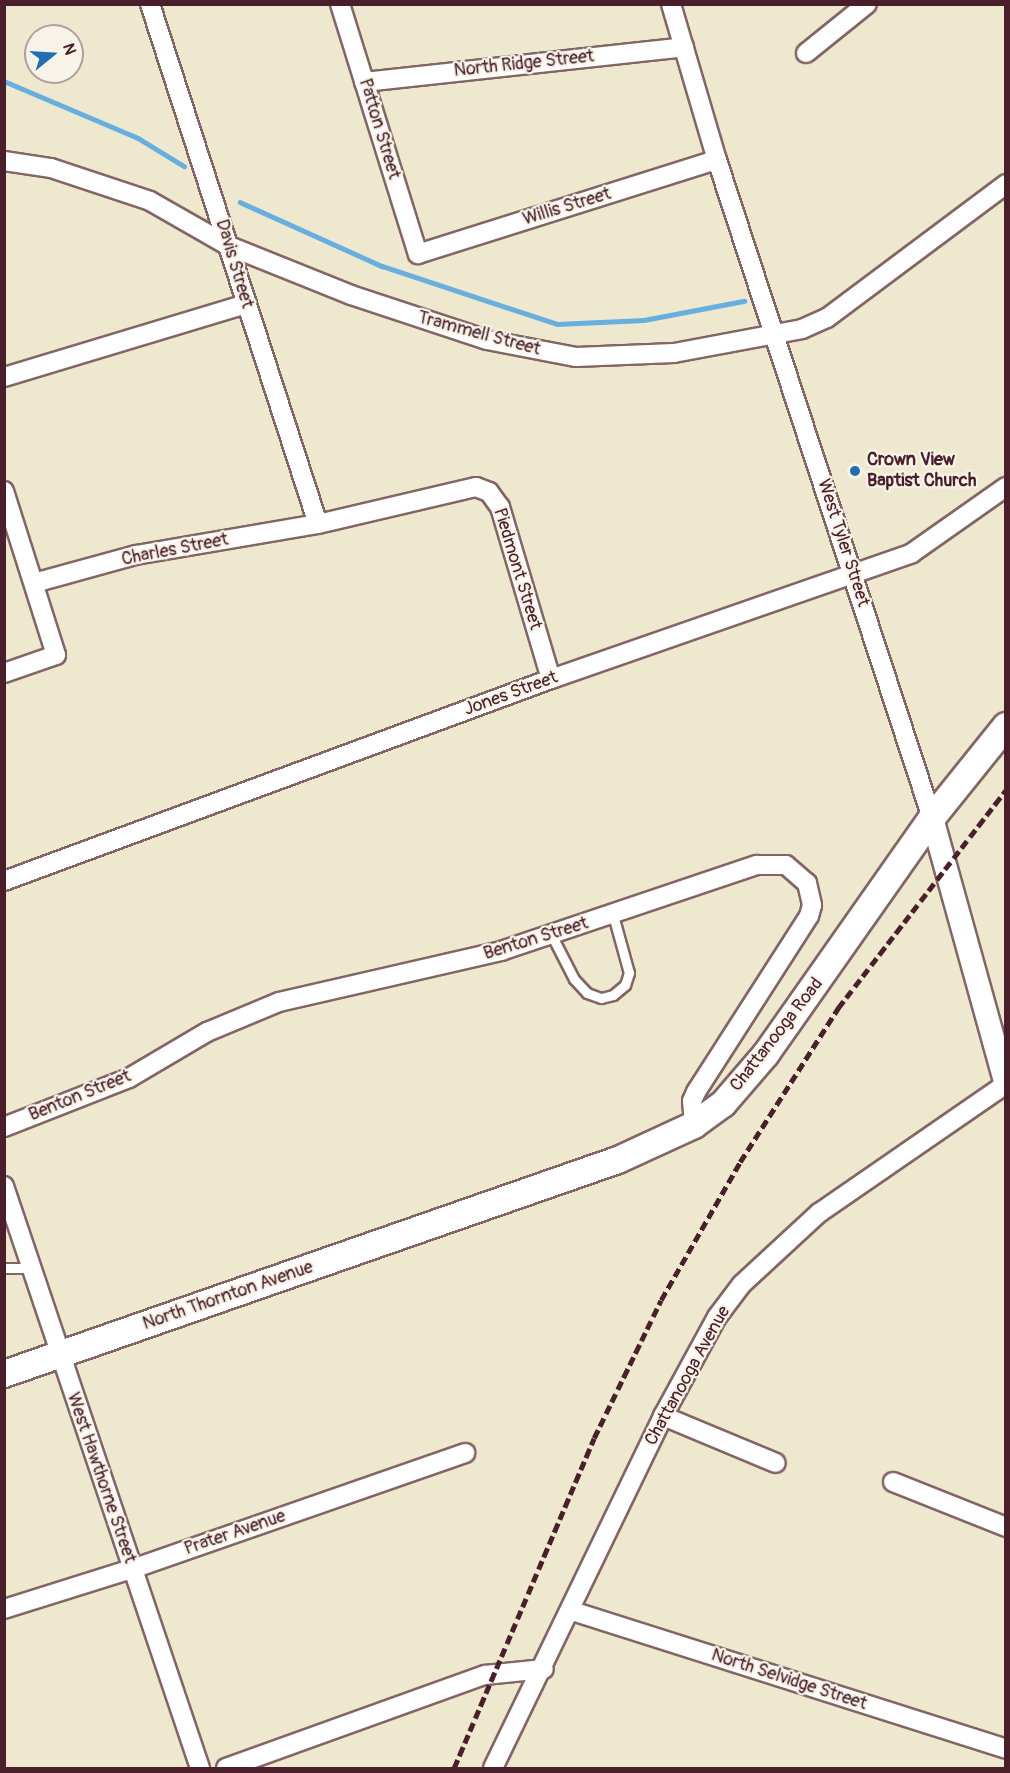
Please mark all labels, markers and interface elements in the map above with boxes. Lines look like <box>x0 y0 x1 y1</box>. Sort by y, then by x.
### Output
north arrow <box>24 24 84 84</box>
text: N <box>58 41 80 57</box>
street label: North Ridge Street <box>453 46 595 82</box>
street label: Patton Street <box>353 76 405 182</box>
street label: Willis Street <box>520 183 614 231</box>
street label: Davis Street <box>210 217 258 311</box>
street label: Trammell Street <box>415 307 543 361</box>
place label: Crown View Baptist Church <box>867 450 976 492</box>
marker: Crown View Baptist Church <box>848 464 862 478</box>
street label: West Tyler Street <box>812 476 874 610</box>
street label: Piedmont Street <box>488 505 546 633</box>
street label: Charles Street <box>120 529 230 571</box>
street label: Jones Street <box>461 667 561 721</box>
street label: Benton Street <box>481 913 591 965</box>
street label: Chattanooga Road <box>726 974 828 1096</box>
street label: Benton Street <box>26 1066 134 1126</box>
street label: North Thornton Avenue <box>140 1257 316 1335</box>
street label: Chattanooga Avenue <box>641 1302 735 1450</box>
street label: West Hawthorne Street <box>62 1390 140 1566</box>
street label: Prater Avenue <box>182 1506 288 1560</box>
street label: North Selvidge Street <box>709 1645 869 1715</box>

